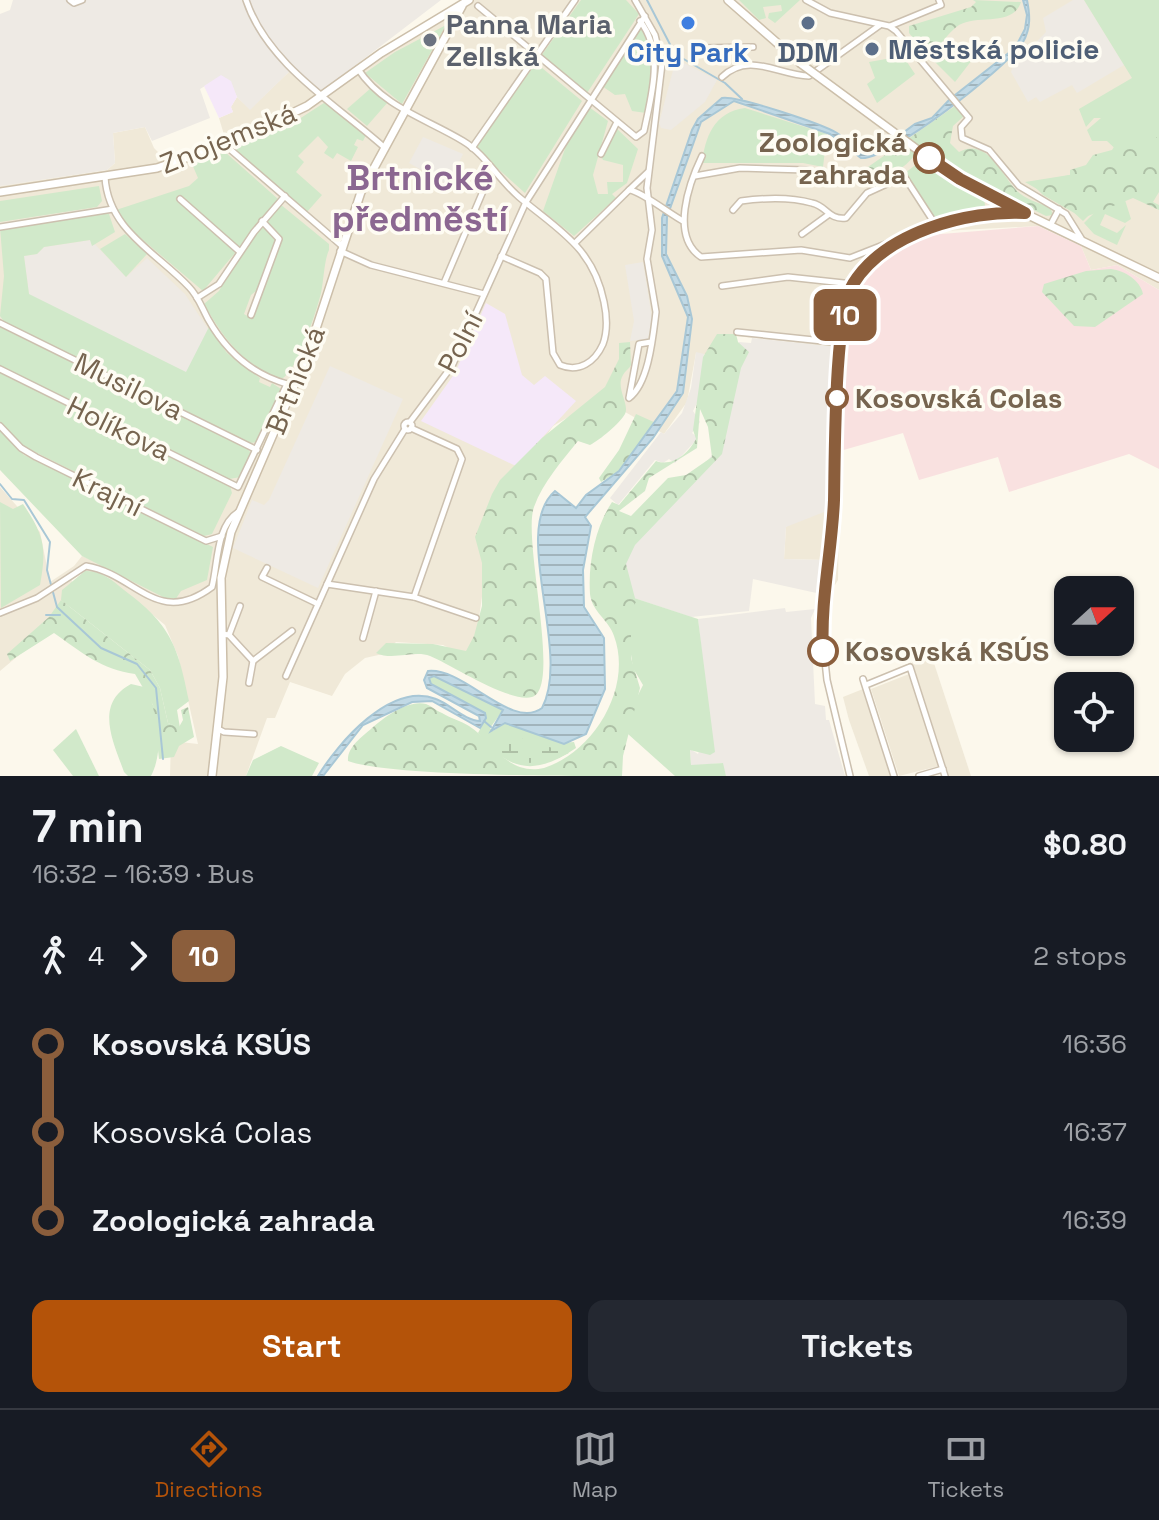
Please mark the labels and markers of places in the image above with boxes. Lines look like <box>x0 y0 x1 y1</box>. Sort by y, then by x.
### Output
place label: Panna Maria Zellská <box>446 6 612 74</box>
marker: City Park <box>679 14 697 32</box>
marker: DDM <box>799 14 817 32</box>
marker: Panna Maria Zellská <box>421 31 439 49</box>
place label: Městská policie <box>888 31 1099 67</box>
place label: City Park <box>627 34 749 70</box>
place label: DDM <box>777 34 839 70</box>
marker: Městská policie <box>863 40 881 58</box>
place label: Zoologická zahrada <box>759 124 907 192</box>
marker: Zoologická zahrada <box>914 143 944 173</box>
place label: Kosovská Colas <box>855 380 1063 416</box>
marker: Kosovská Colas <box>826 387 848 409</box>
place label: Kosovská KSÚS <box>845 633 1049 669</box>
marker: Kosovská KSÚS <box>808 636 838 666</box>

